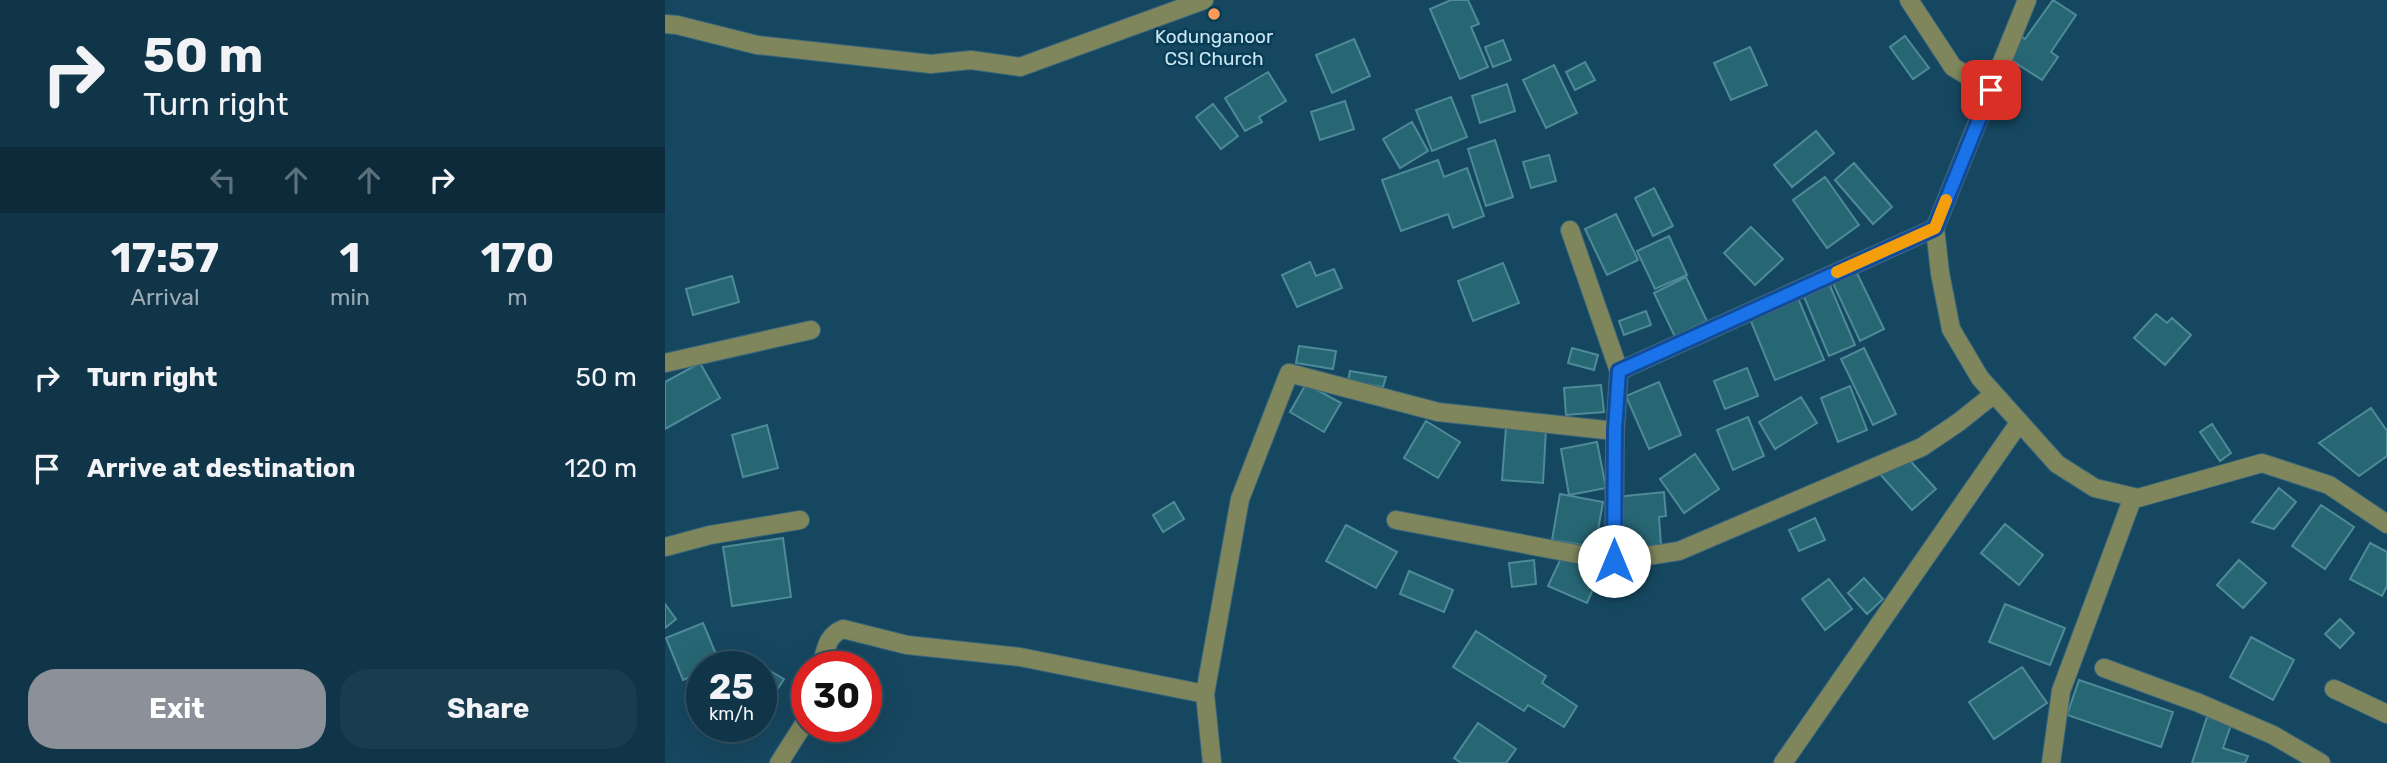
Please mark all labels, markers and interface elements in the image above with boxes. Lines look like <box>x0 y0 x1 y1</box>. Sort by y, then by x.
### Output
marker: Kodunganoor CSI Church <box>1206 6 1222 22</box>
place label: Kodunganoor CSI Church <box>1155 25 1274 70</box>
text: 50 m <box>143 26 263 84</box>
icon: right <box>28 28 119 119</box>
pin <box>1961 60 2021 120</box>
icon: arrive <box>1972 71 2010 109</box>
text: Turn right <box>143 85 288 123</box>
icon: left <box>204 161 242 199</box>
icon: ahead <box>277 161 315 199</box>
icon: ahead <box>350 161 388 199</box>
icon: right <box>423 161 461 199</box>
text: 17:57 <box>111 233 219 283</box>
text: 1 <box>340 233 360 283</box>
text: 170 <box>481 233 554 283</box>
text: Arrival <box>130 283 200 311</box>
text: min <box>330 283 370 311</box>
text: m <box>507 283 528 311</box>
icon: right <box>28 359 66 397</box>
text: Turn right <box>87 362 217 393</box>
text: 50 m <box>576 362 637 393</box>
icon: arrive <box>28 450 66 488</box>
text: Arrive at destination <box>87 453 355 484</box>
text: 120 m <box>565 453 637 484</box>
position arrow <box>1577 524 1651 598</box>
speed limit sign: 30 <box>791 651 882 742</box>
text: 25 <box>709 666 754 708</box>
button: Exit <box>28 669 326 749</box>
button: Share <box>340 669 637 749</box>
text: km/h <box>709 703 754 725</box>

